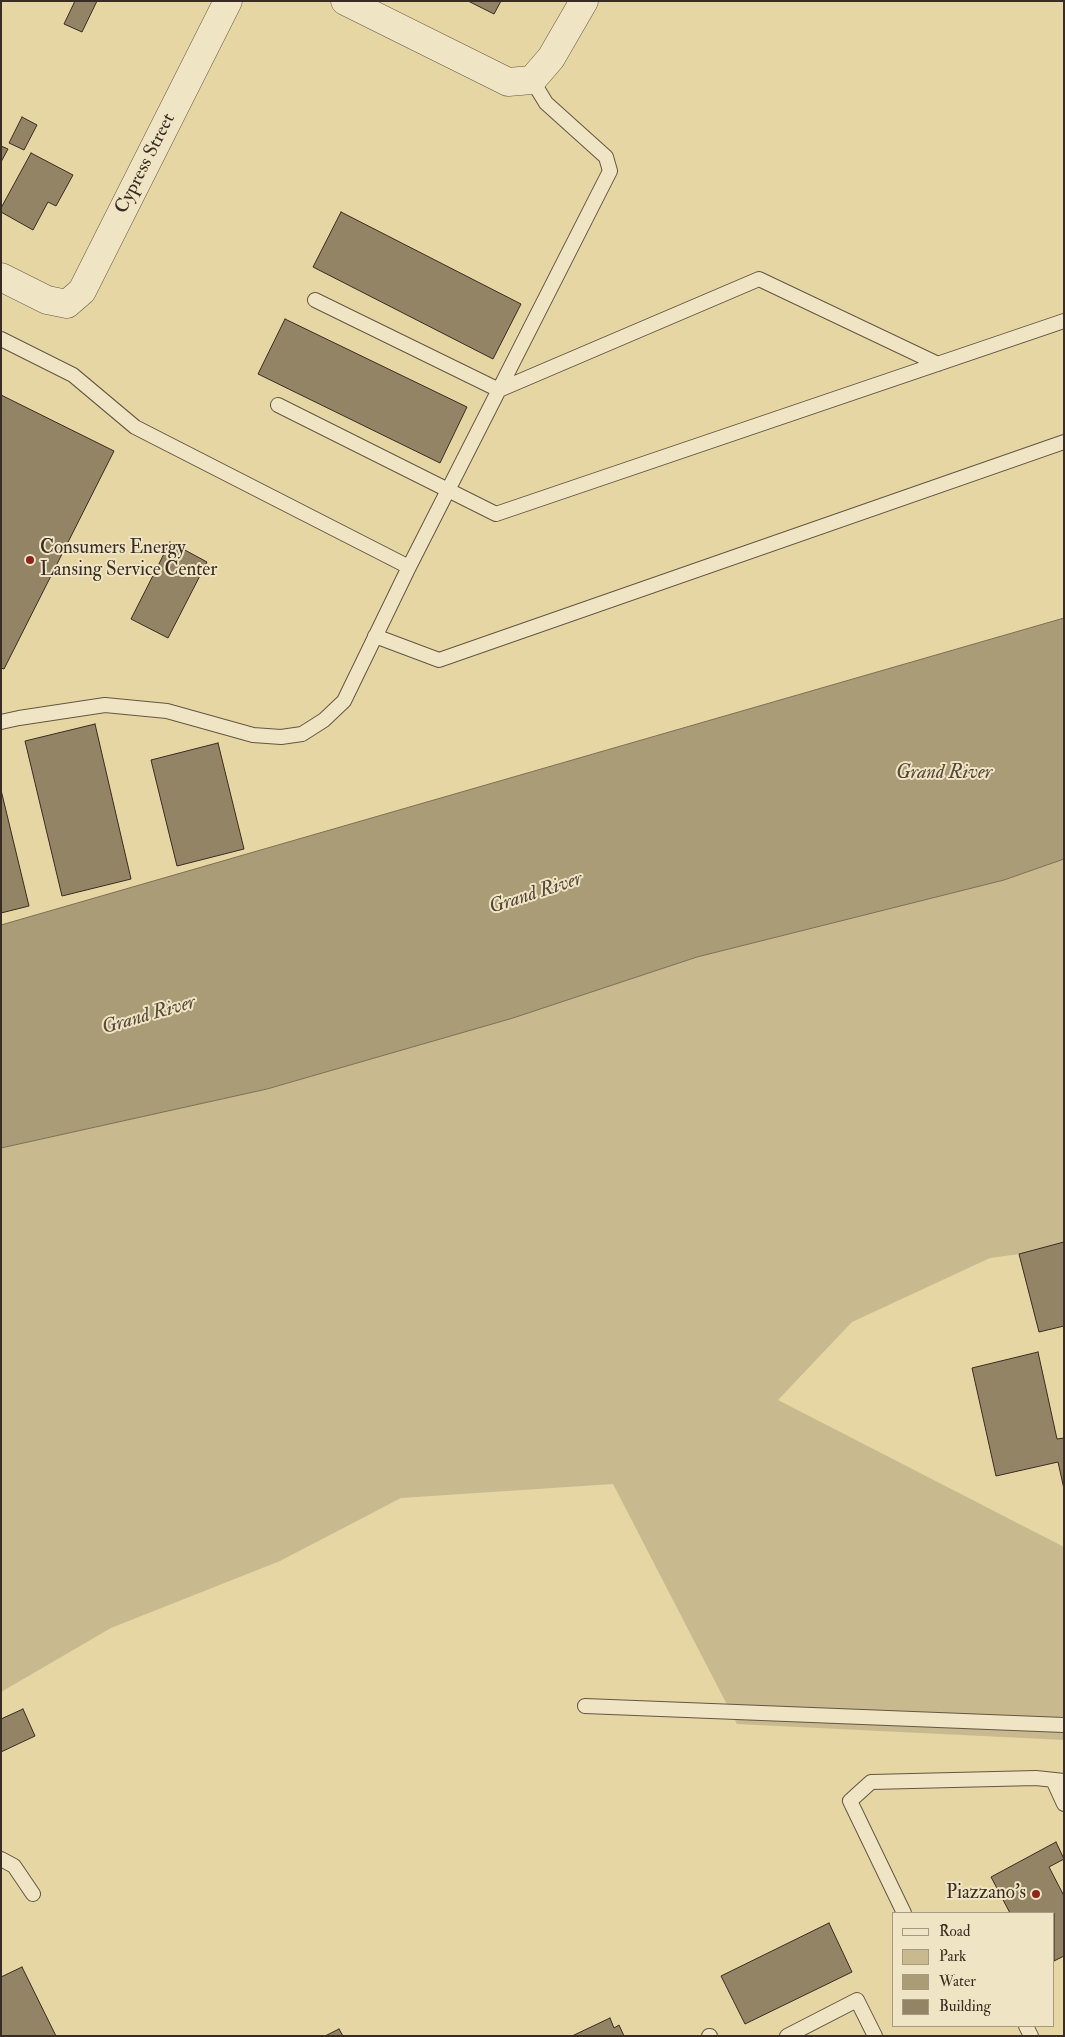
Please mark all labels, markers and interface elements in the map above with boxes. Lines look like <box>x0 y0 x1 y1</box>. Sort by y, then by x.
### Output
street label: Cypress Street <box>111 110 181 218</box>
place label: Consumers Energy Lansing Service Center <box>40 538 217 582</box>
marker: Consumers Energy Lansing Service Center <box>24 554 36 566</box>
water label: Grand River <box>896 762 992 786</box>
water label: Grand River <box>487 868 585 920</box>
water label: Grand River <box>99 991 199 1041</box>
place label: Piazzano's <box>946 1883 1026 1905</box>
marker: Piazzano's <box>1030 1888 1042 1900</box>
legend <box>892 1912 1055 2027</box>
text: Road <box>939 1922 970 1941</box>
text: Park <box>939 1947 966 1966</box>
text: Water <box>939 1972 976 1991</box>
text: Building <box>939 1997 991 2016</box>

